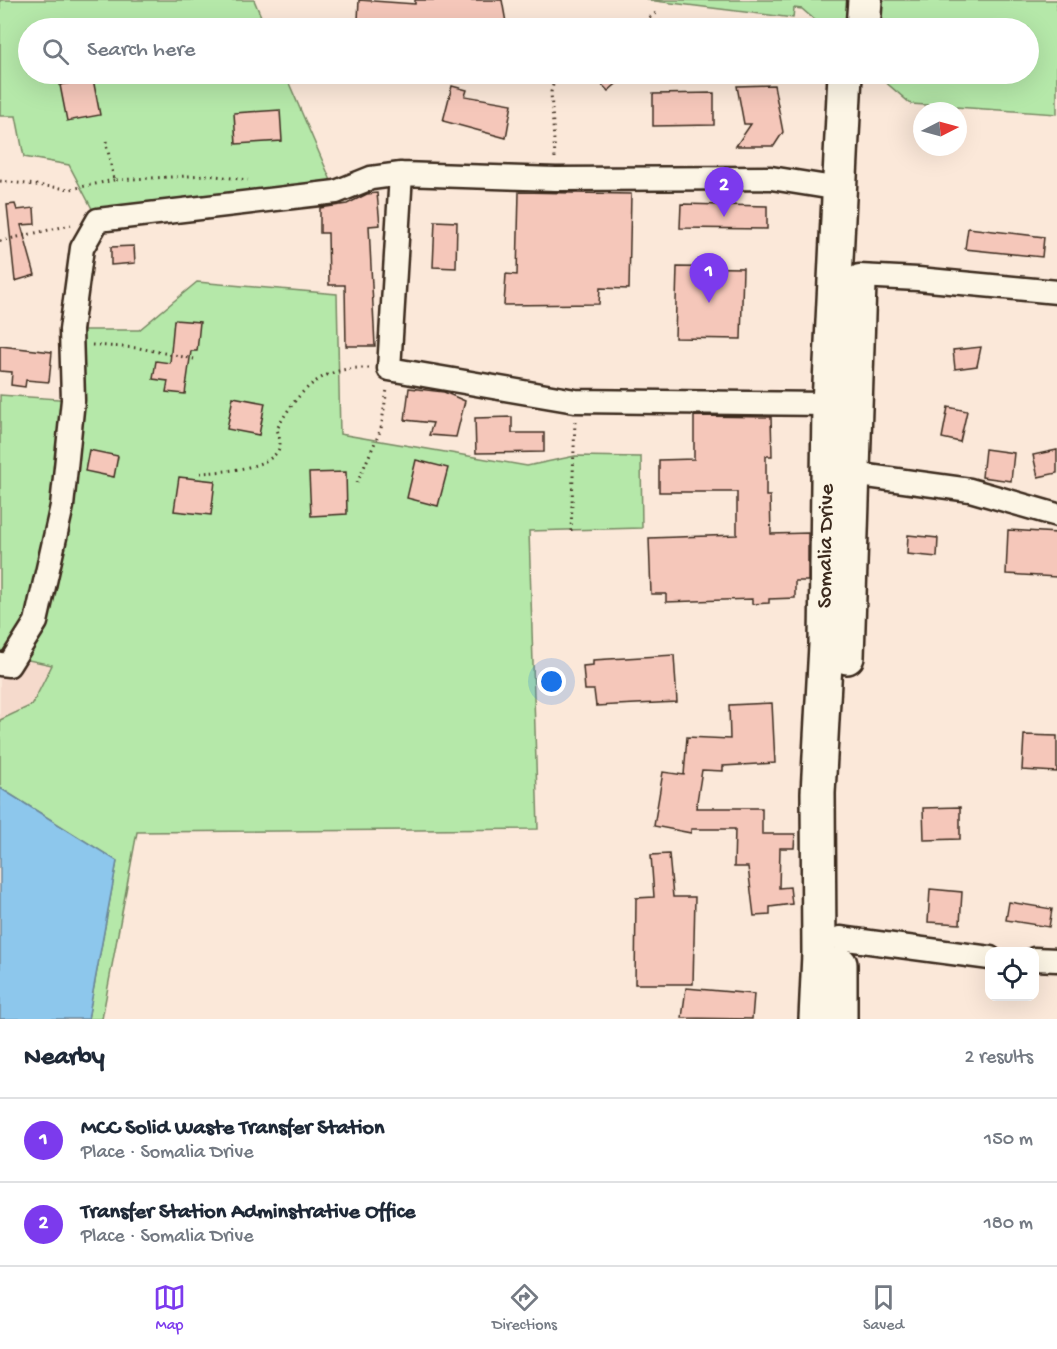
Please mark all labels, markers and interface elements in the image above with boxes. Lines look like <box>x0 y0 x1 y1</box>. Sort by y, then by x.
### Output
search box <box>18 18 1039 84</box>
icon: search <box>39 35 72 68</box>
text: Search here <box>87 38 195 64</box>
north arrow <box>913 102 967 156</box>
pin: 2 <box>704 168 744 217</box>
pin: 1 <box>690 254 728 303</box>
street label: Somalia Drive <box>813 483 841 608</box>
your location <box>537 667 566 696</box>
map controls <box>985 947 1039 1001</box>
button: locate <box>985 947 1039 1001</box>
text: Nearby <box>24 1043 105 1074</box>
text: 2 results <box>964 1047 1033 1070</box>
text: MCC Solid Waste Transfer Station <box>81 1116 384 1142</box>
text: 1 <box>39 1129 48 1152</box>
text: 150 m <box>984 1129 1033 1152</box>
text: Place · Somalia Drive <box>81 1142 254 1165</box>
text: Transfer Station Adminstrative Office <box>81 1200 415 1226</box>
text: 2 <box>39 1213 48 1236</box>
text: 180 m <box>984 1213 1033 1236</box>
text: Place · Somalia Drive <box>81 1226 254 1249</box>
tab: Map <box>153 1281 186 1336</box>
tab: Directions <box>492 1281 557 1336</box>
tab: Saved <box>863 1281 904 1336</box>

